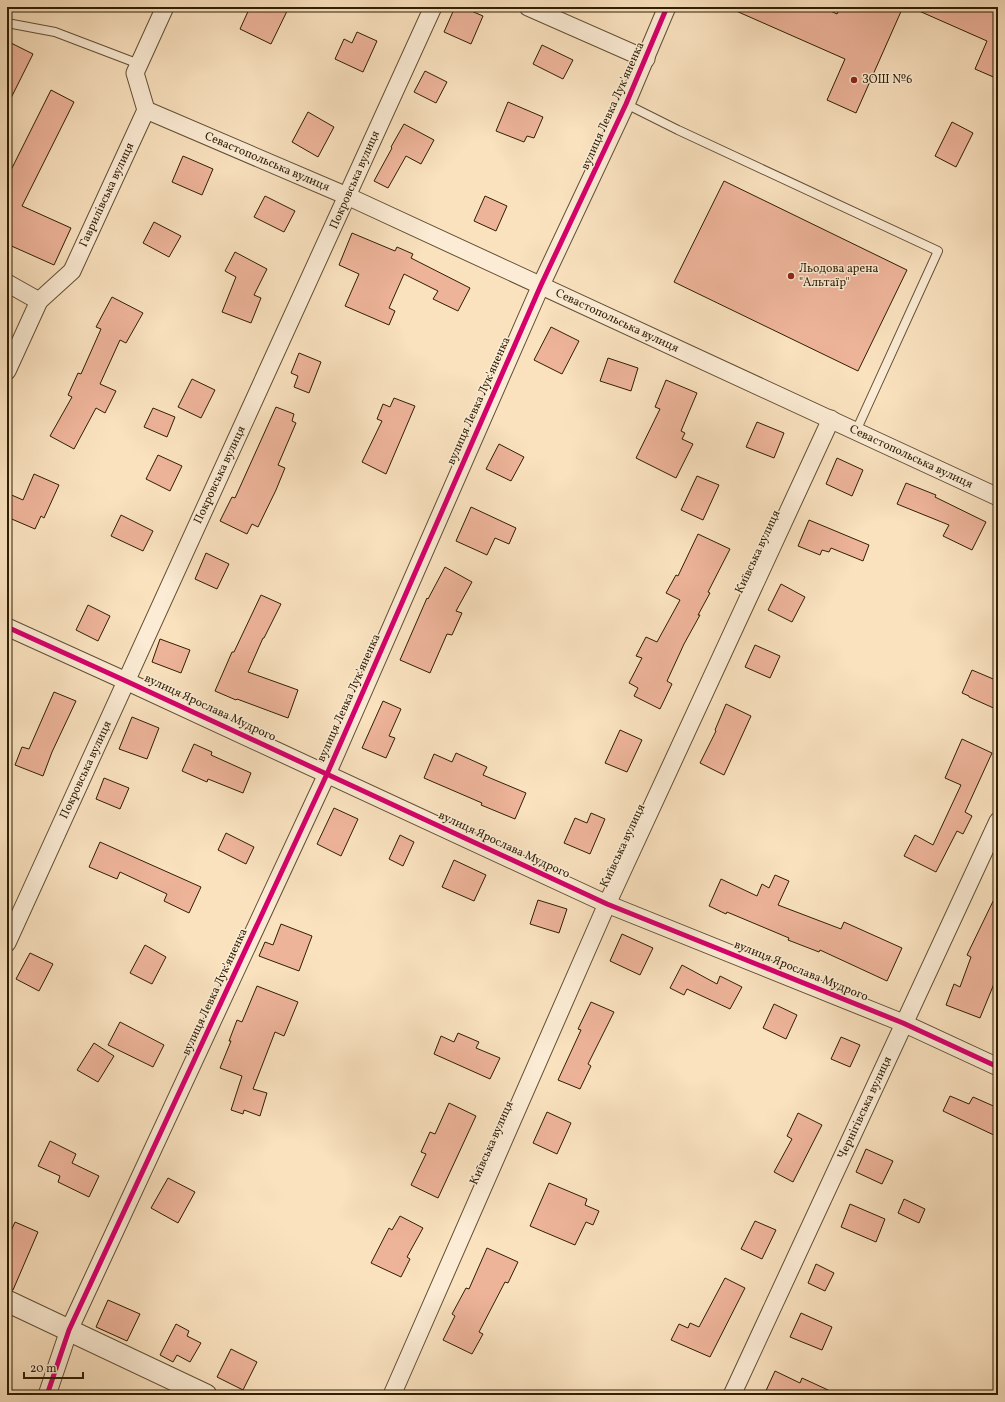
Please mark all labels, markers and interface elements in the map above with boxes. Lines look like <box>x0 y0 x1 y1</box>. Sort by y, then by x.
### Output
street label: вулиця Левка Лук'яненка <box>578 40 648 172</box>
place label: ЗОШ №6 <box>862 72 912 88</box>
marker: ЗОШ №6 <box>849 75 859 85</box>
street label: Севастопольська вулиця <box>202 128 332 196</box>
street label: Покровська вулиця <box>326 128 384 232</box>
street label: Гаврилівська вулиця <box>76 140 138 250</box>
place label: Льодова арена "Альтаїр" <box>799 261 878 291</box>
marker: Льодова арена "Альтаїр" <box>786 271 796 281</box>
street label: Севастопольська вулиця <box>553 285 681 357</box>
street label: вулиця Левка Лук'яненка <box>444 335 514 467</box>
street label: Севастопольська вулиця <box>847 421 975 493</box>
street label: Покровська вулиця <box>190 423 250 527</box>
street label: Київська вулиця <box>732 508 784 596</box>
street label: вулиця Левка Лук'яненка <box>314 632 384 764</box>
street label: вулиця Ярослава Мудрого <box>142 670 278 746</box>
street label: Покровська вулиця <box>56 718 116 822</box>
street label: Київська вулиця <box>597 802 649 890</box>
street label: вулиця Ярослава Мудрого <box>436 807 572 883</box>
street label: вулиця Левка Лук'яненка <box>179 926 251 1058</box>
street label: вулиця Ярослава Мудрого <box>732 937 870 1005</box>
street label: Чернігівська вулиця <box>834 1054 896 1162</box>
street label: Київська вулиця <box>466 1098 518 1188</box>
scale bar <box>24 1354 83 1380</box>
text: 20 m <box>30 1361 57 1377</box>

